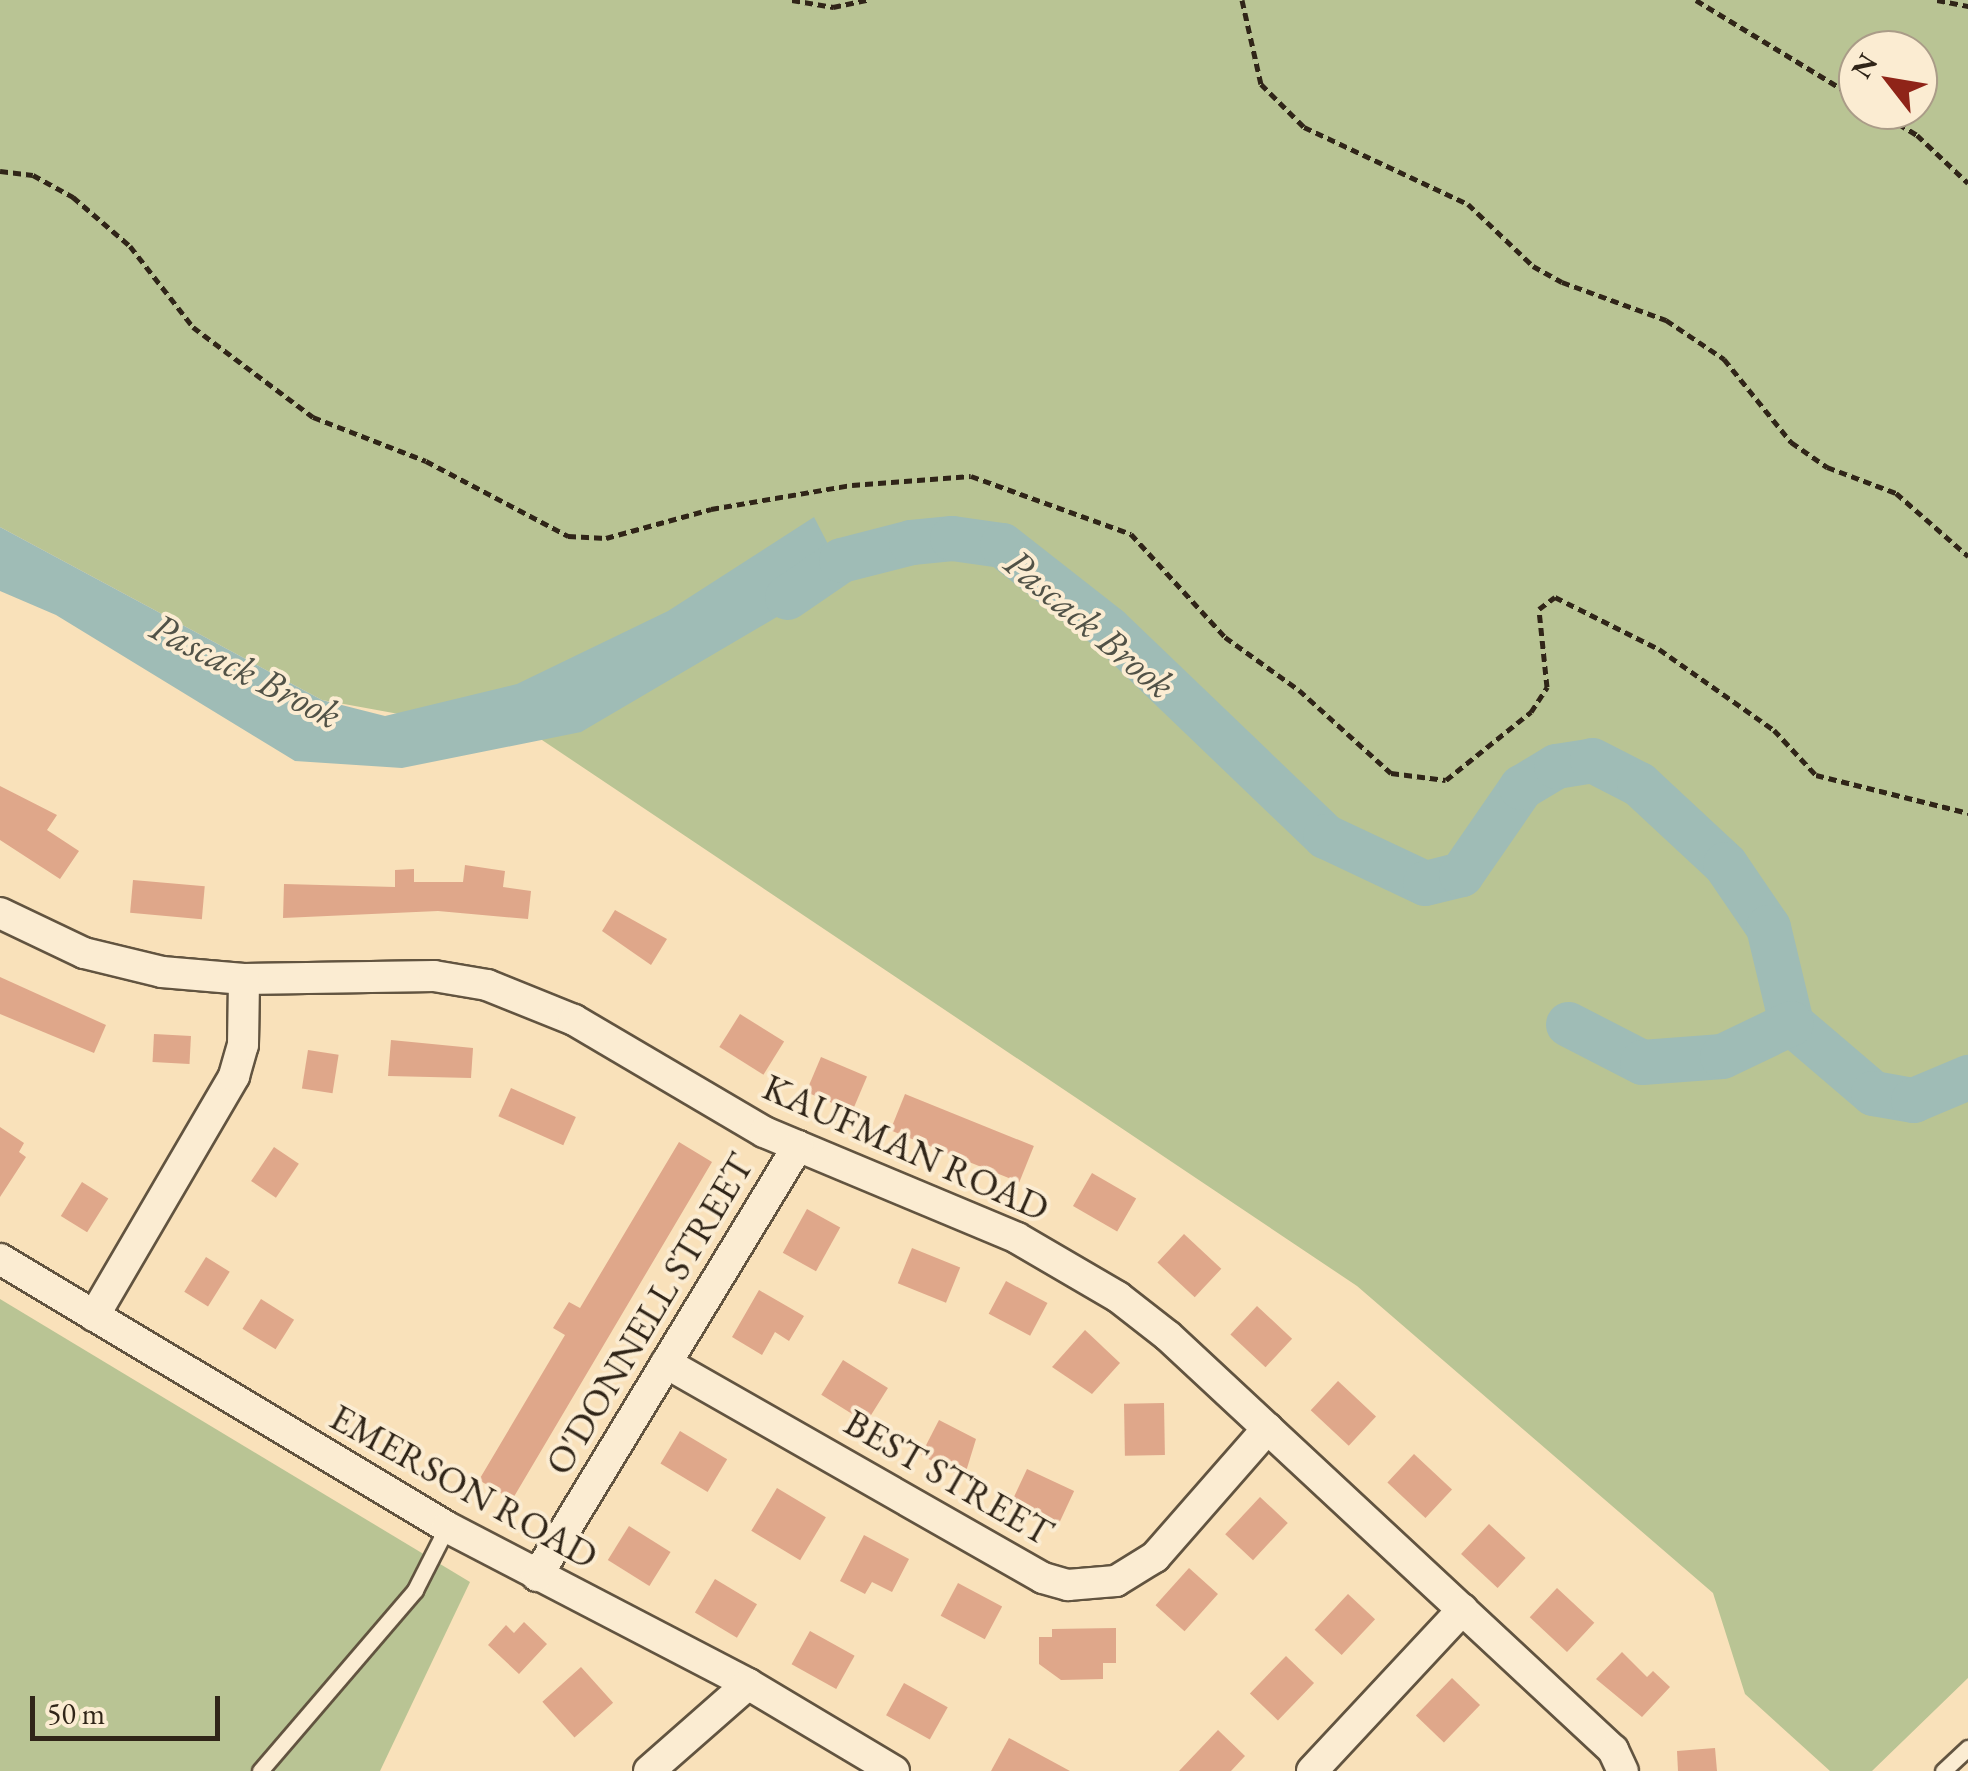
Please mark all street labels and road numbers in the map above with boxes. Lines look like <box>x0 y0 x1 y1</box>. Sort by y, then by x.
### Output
street label: KAUFMAN ROAD <box>756 1064 1056 1230</box>
street label: O'DONNELL STREET <box>535 1145 763 1483</box>
street label: EMERSON ROAD <box>322 1394 606 1578</box>
street label: BEST STREET <box>837 1399 1061 1555</box>

